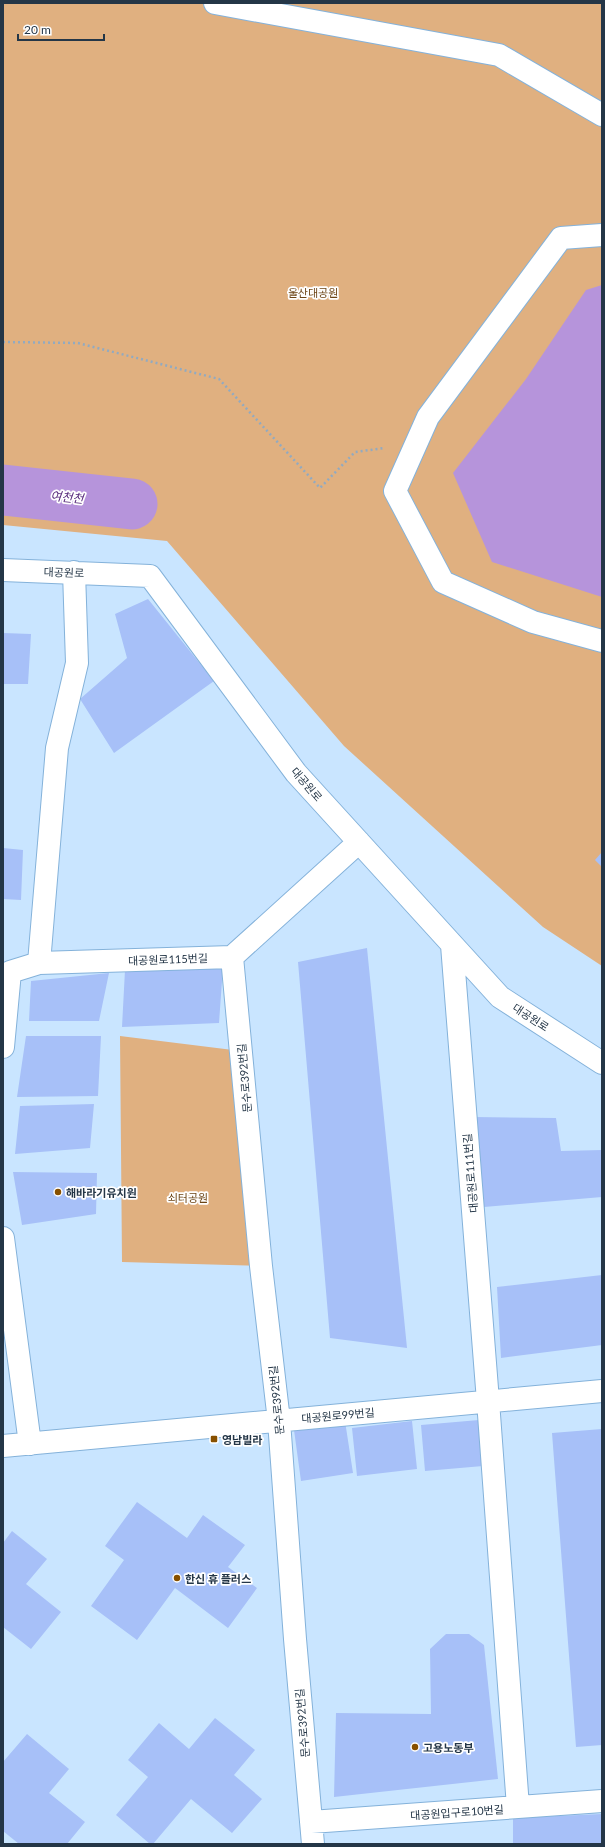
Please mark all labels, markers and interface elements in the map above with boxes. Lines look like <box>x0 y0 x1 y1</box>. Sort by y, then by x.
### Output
scale bar <box>18 16 104 42</box>
text: 20 m <box>24 22 51 37</box>
park label: 울산대공원 <box>288 286 338 299</box>
water label: 여천천 <box>50 488 86 506</box>
street label: 대공원로 <box>44 565 84 579</box>
street label: 대공원로 <box>289 764 325 804</box>
street label: 대공원로115번길 <box>128 951 208 967</box>
street label: 대공원로 <box>510 1001 552 1033</box>
street label: 문수로392번길 <box>234 1043 254 1113</box>
street label: 대공원로111번길 <box>460 1133 480 1213</box>
place label: 해바라기유치원 <box>66 1186 137 1199</box>
marker: 해바라기유치원 <box>53 1187 63 1197</box>
park label: 쇠터공원 <box>168 1191 208 1204</box>
street label: 문수로392번길 <box>266 1365 286 1435</box>
street label: 대공원로99번길 <box>301 1405 375 1425</box>
place label: 영남빌라 <box>222 1433 262 1446</box>
marker: 영남빌라 <box>209 1434 219 1444</box>
place label: 한신 휴 플러스 <box>185 1572 251 1585</box>
marker: 한신 휴 플러스 <box>172 1573 182 1583</box>
street label: 문수로392번길 <box>292 1688 312 1758</box>
place label: 고용노동부 <box>423 1741 474 1754</box>
marker: 고용노동부 <box>410 1742 420 1752</box>
street label: 대공원입구로10번길 <box>410 1802 504 1822</box>

